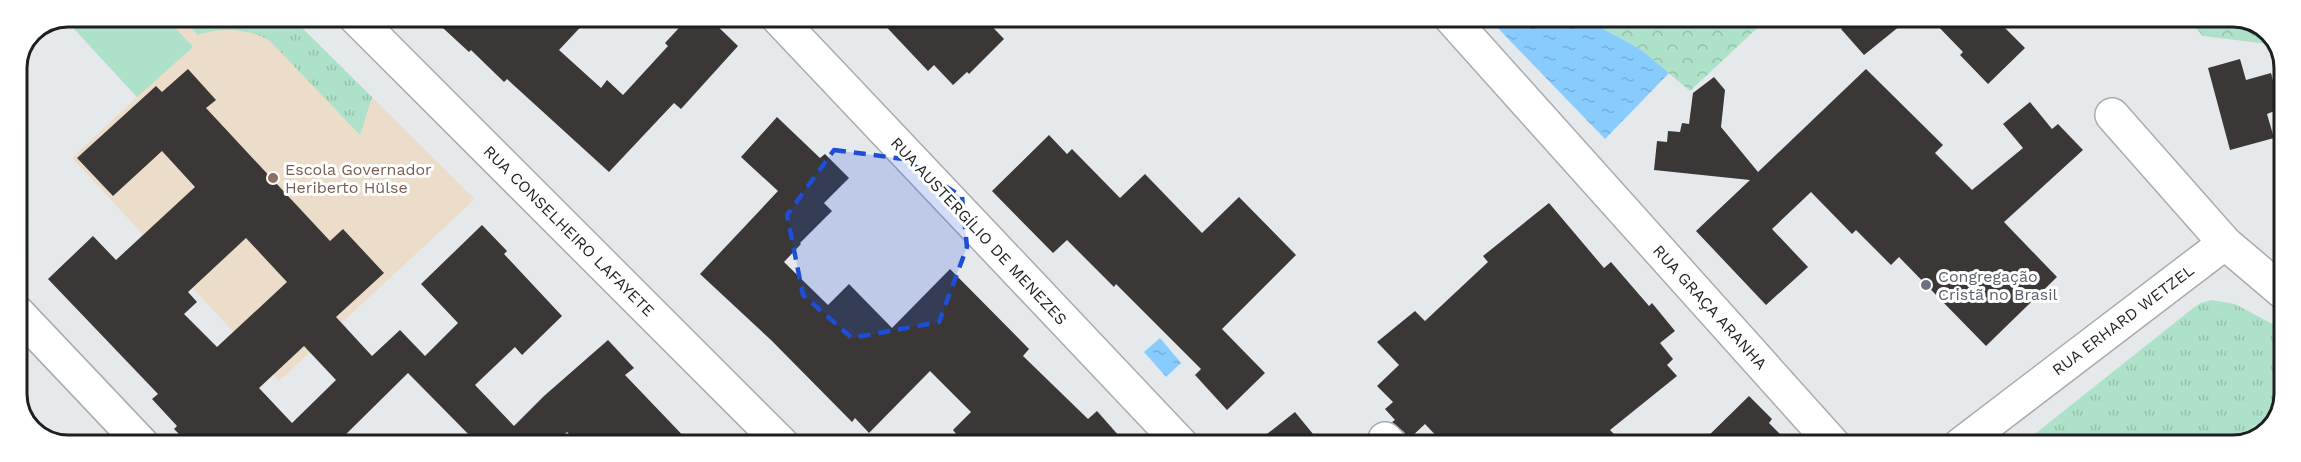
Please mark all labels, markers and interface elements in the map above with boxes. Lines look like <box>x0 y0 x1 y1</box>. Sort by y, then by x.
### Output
street label: RUA AUSTERGÍLIO DE MENEZES <box>887 133 1071 329</box>
street label: RUA CONSELHEIRO LAFAYETE <box>480 142 658 320</box>
place label: Escola Governador Heriberto Hülse <box>285 160 432 197</box>
marker: Escola Governador Heriberto Hülse <box>266 171 280 185</box>
street label: RUA GRAÇA ARANHA <box>1649 241 1771 373</box>
street label: RUA ERHARD WETZEL <box>2048 260 2198 379</box>
place label: Congregação Cristã no Brasil <box>1938 267 2057 304</box>
marker: Congregação Cristã no Brasil <box>1919 278 1933 292</box>

